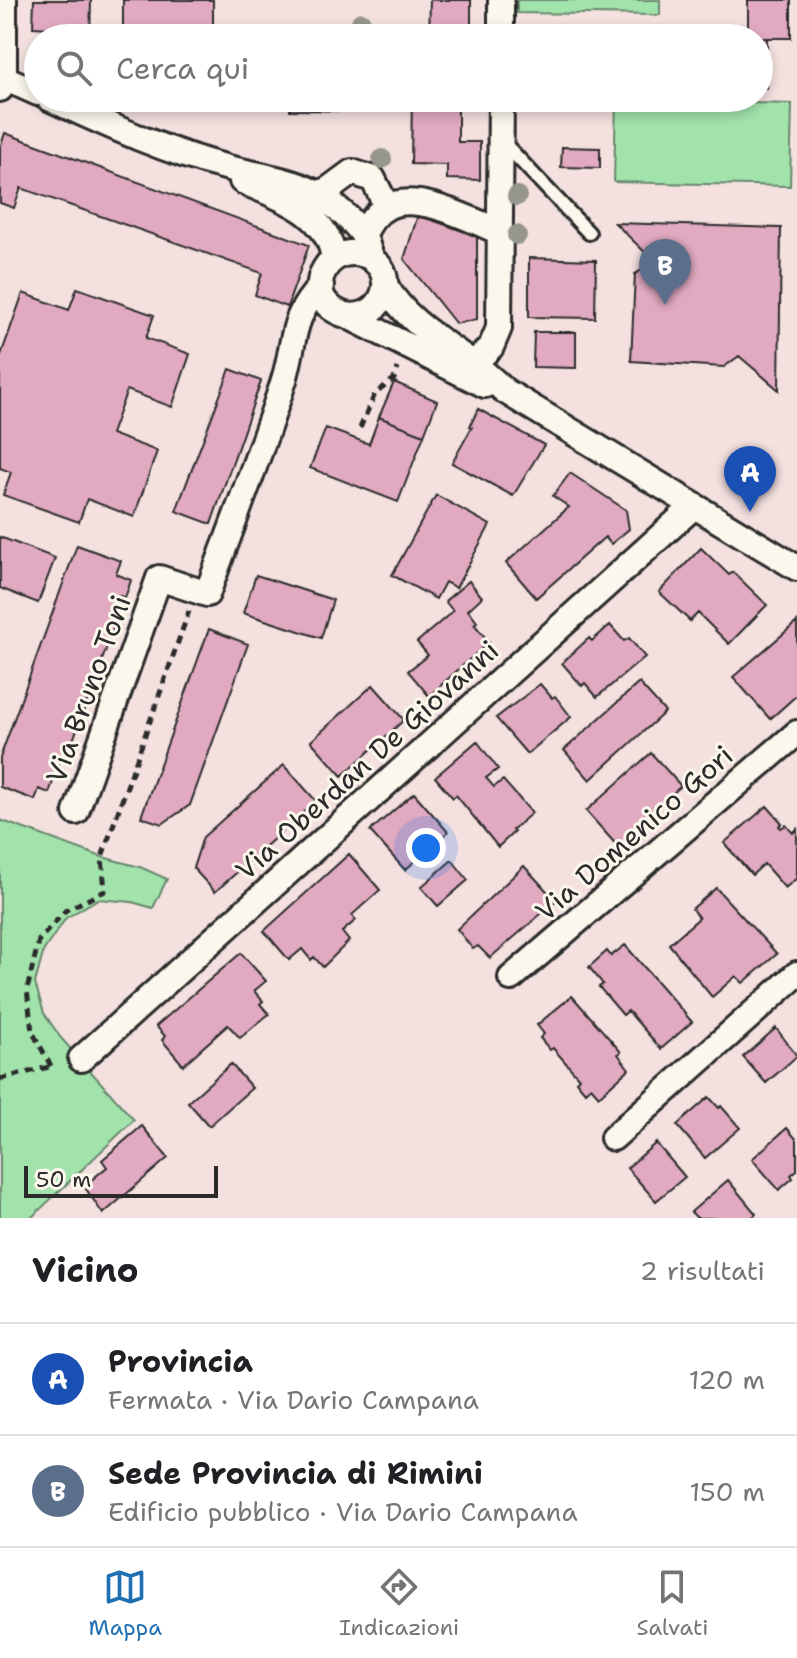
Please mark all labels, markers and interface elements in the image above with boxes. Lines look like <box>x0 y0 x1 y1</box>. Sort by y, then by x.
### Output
search box <box>24 24 773 112</box>
icon: search <box>52 46 96 90</box>
text: Cerca qui <box>116 48 249 89</box>
pin: B <box>639 239 691 305</box>
pin: A <box>724 446 776 512</box>
street label: Via Bruno Toni <box>36 590 140 788</box>
street label: Via Oberdan De Giovanni <box>227 631 507 889</box>
street label: Via Domenico Gori <box>527 736 741 930</box>
your location <box>406 828 446 868</box>
scale bar <box>24 1162 218 1198</box>
text: 50 m <box>36 1165 91 1194</box>
text: Vicino <box>32 1247 139 1293</box>
text: 2 risultati <box>640 1253 765 1288</box>
text: Provincia <box>108 1341 253 1382</box>
text: A <box>48 1362 68 1397</box>
text: 120 m <box>689 1362 765 1397</box>
text: Fermata · Via Dario Campana <box>108 1382 479 1417</box>
text: Sede Provincia di Rimini <box>108 1453 483 1494</box>
text: B <box>50 1474 66 1509</box>
text: 150 m <box>689 1474 765 1509</box>
text: Edificio pubblico · Via Dario Campana <box>108 1494 578 1529</box>
tab: Mappa <box>89 1565 162 1642</box>
tab: Indicazioni <box>339 1565 459 1642</box>
tab: Salvati <box>636 1565 708 1642</box>

